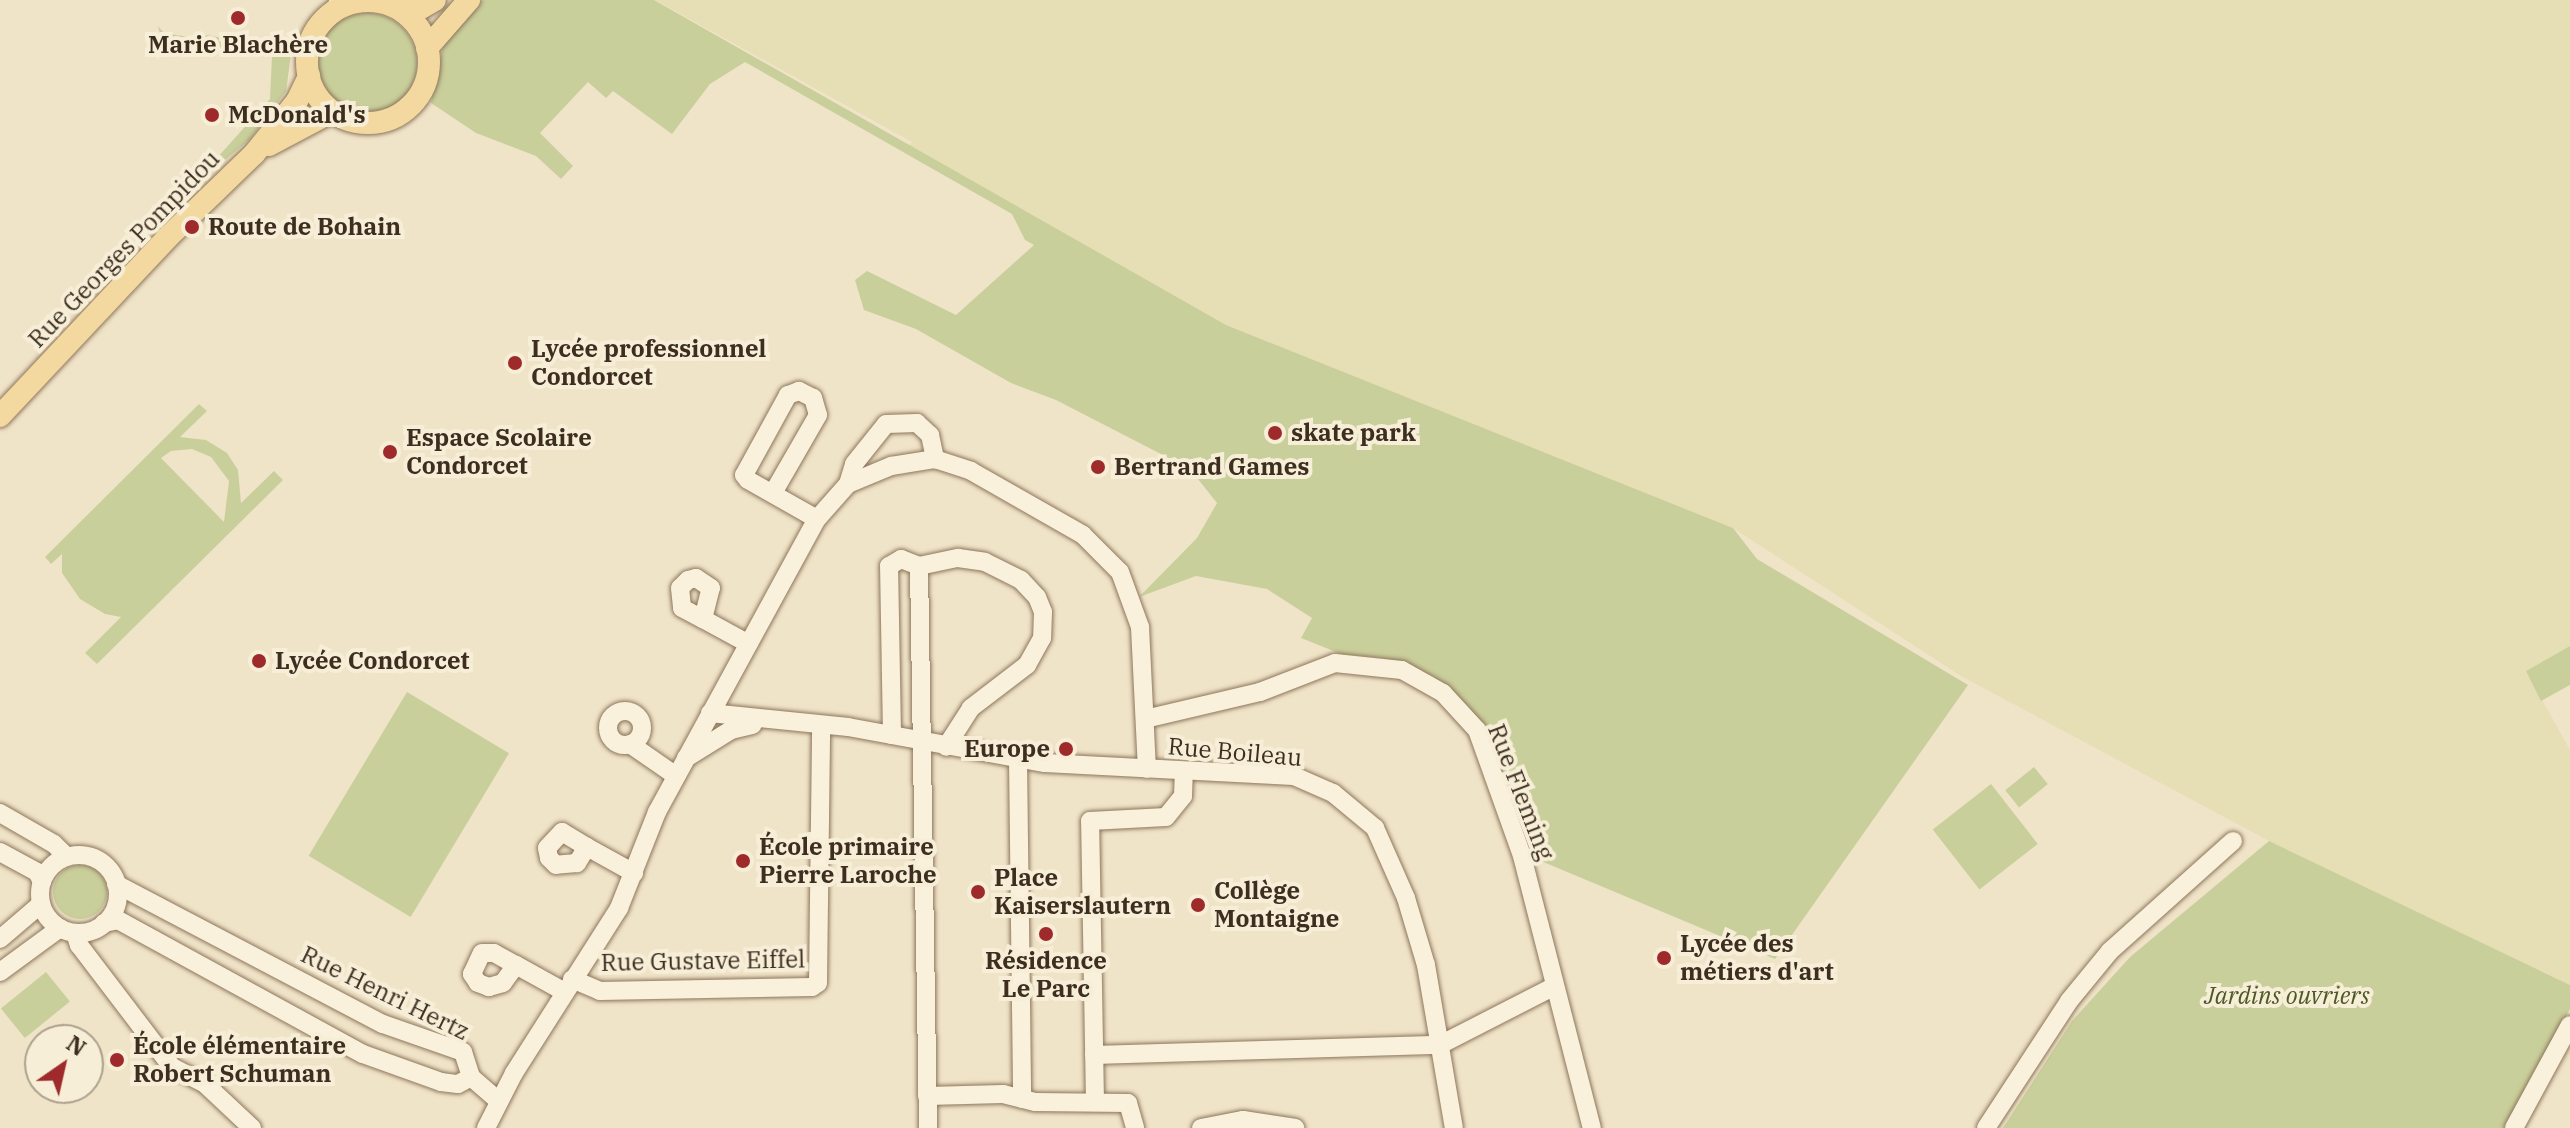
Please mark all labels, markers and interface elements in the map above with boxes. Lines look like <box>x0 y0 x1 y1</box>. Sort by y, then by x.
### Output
marker: Marie Blachère <box>229 9 247 27</box>
place label: Marie Blachère <box>148 31 328 59</box>
place label: McDonald's <box>228 101 366 129</box>
marker: McDonald's <box>203 106 221 124</box>
street label: Rue Georges Pompidou <box>22 144 226 354</box>
place label: Route de Bohain <box>208 213 401 241</box>
marker: Route de Bohain <box>183 218 201 236</box>
place label: Lycée professionnel Condorcet <box>531 335 766 391</box>
marker: Lycée professionnel Condorcet <box>506 354 524 372</box>
place label: skate park <box>1291 419 1416 447</box>
place label: Espace Scolaire Condorcet <box>406 424 592 480</box>
marker: skate park <box>1266 424 1284 442</box>
marker: Espace Scolaire Condorcet <box>381 443 399 461</box>
place label: Bertrand Games <box>1114 453 1309 481</box>
marker: Bertrand Games <box>1089 458 1107 476</box>
place label: Lycée Condorcet <box>275 647 470 675</box>
marker: Lycée Condorcet <box>250 652 268 670</box>
street label: Rue Fleming <box>1482 720 1560 864</box>
street label: Rue Boileau <box>1167 732 1303 772</box>
place label: Europe <box>964 735 1050 763</box>
marker: Europe <box>1057 740 1075 758</box>
place label: École primaire Pierre Laroche <box>759 833 937 889</box>
marker: École primaire Pierre Laroche <box>734 852 752 870</box>
place label: Place Kaiserslautern <box>994 864 1171 920</box>
place label: Collège Montaigne <box>1214 877 1339 933</box>
marker: Place Kaiserslautern <box>969 883 987 901</box>
marker: Collège Montaigne <box>1189 896 1207 914</box>
marker: Résidence Le Parc <box>1037 925 1055 943</box>
place label: Lycée des métiers d'art <box>1680 930 1834 986</box>
street label: Rue Henri Hertz <box>296 940 474 1046</box>
street label: Rue Gustave Eiffel <box>600 945 806 977</box>
place label: Résidence Le Parc <box>985 947 1107 1003</box>
marker: Lycée des métiers d'art <box>1655 949 1673 967</box>
park label: Jardins ouvriers <box>2204 982 2370 1010</box>
north arrow <box>24 1024 104 1104</box>
text: N <box>61 1028 92 1062</box>
place label: École élémentaire Robert Schuman <box>133 1032 346 1088</box>
marker: École élémentaire Robert Schuman <box>108 1051 126 1069</box>

